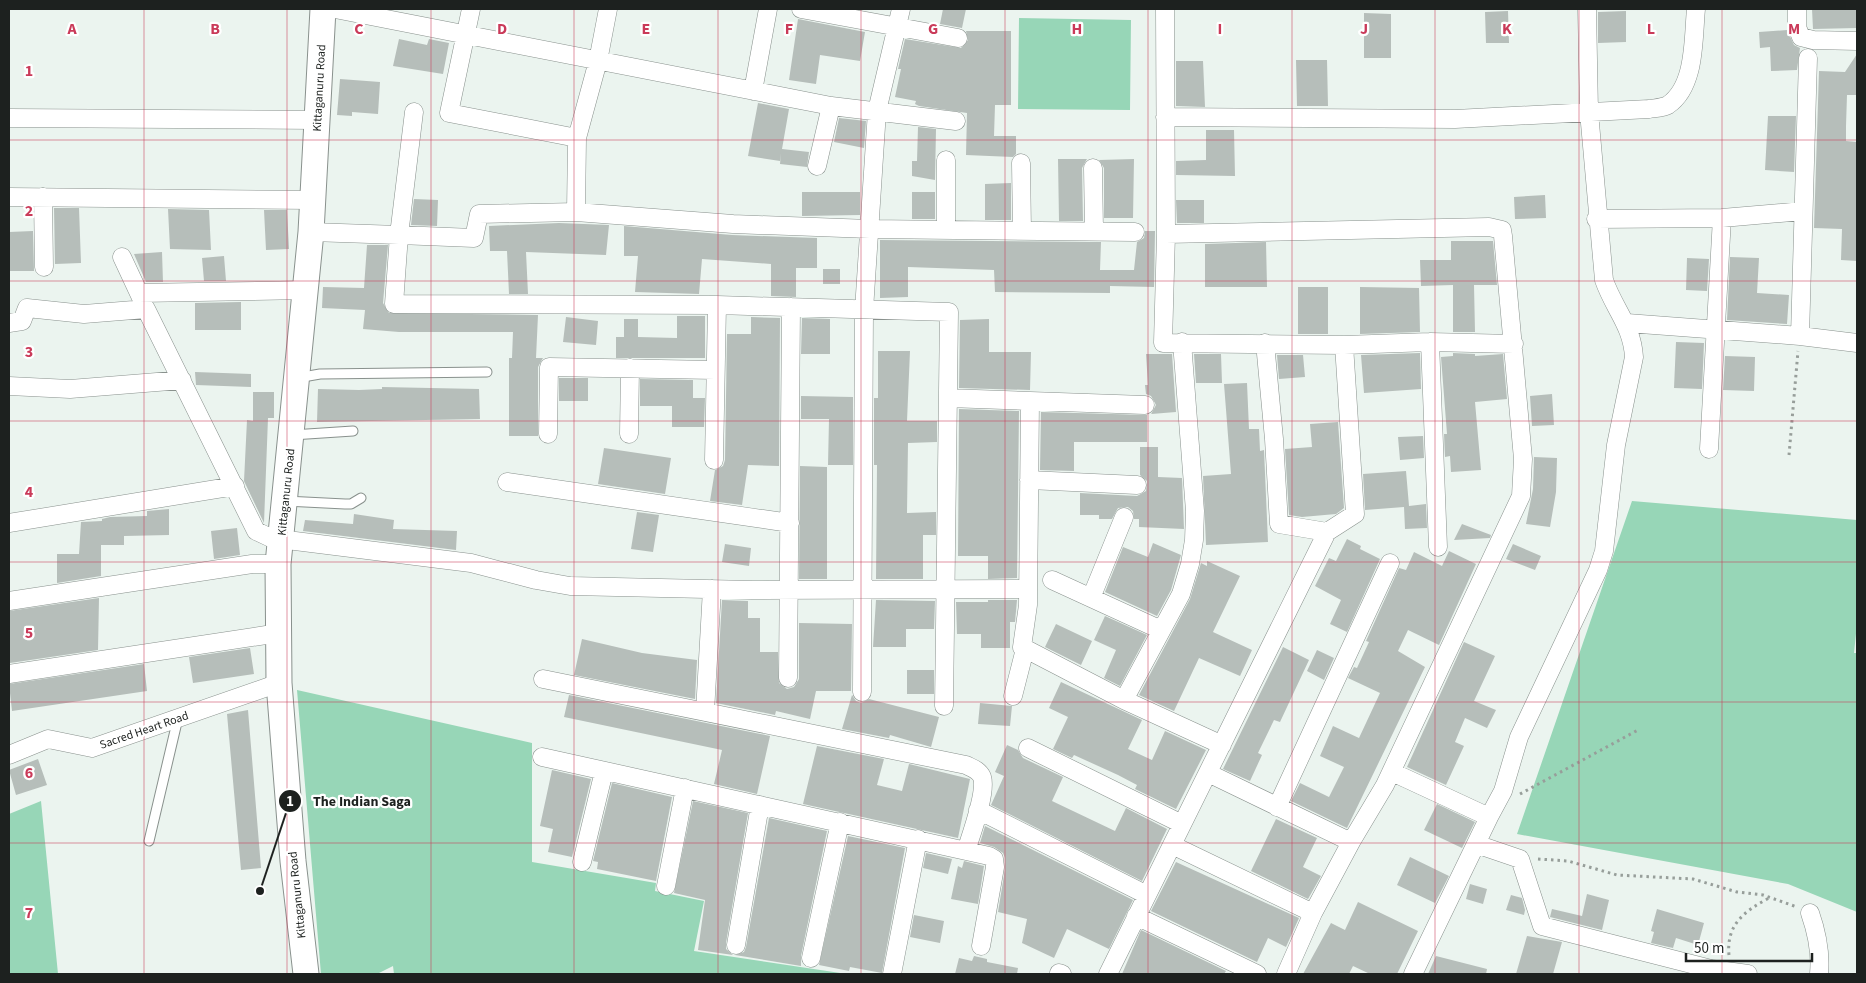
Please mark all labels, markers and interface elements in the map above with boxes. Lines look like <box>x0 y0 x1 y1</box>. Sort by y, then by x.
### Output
text: A <box>66 18 77 40</box>
text: B <box>210 18 220 40</box>
text: C <box>354 18 364 40</box>
text: D <box>497 18 507 40</box>
text: E <box>642 18 650 40</box>
text: F <box>785 18 793 40</box>
text: G <box>928 18 938 40</box>
text: H <box>1072 18 1082 40</box>
text: I <box>1218 18 1222 40</box>
text: J <box>1360 18 1368 40</box>
text: K <box>1502 18 1512 40</box>
text: L <box>1647 18 1655 40</box>
text: M <box>1788 18 1800 40</box>
street label: Kittaganuru Road <box>309 44 330 132</box>
text: 1 <box>25 60 33 82</box>
text: 2 <box>25 200 33 222</box>
text: 3 <box>25 341 33 363</box>
street label: Kittaganuru Road <box>273 448 300 536</box>
text: 4 <box>25 481 34 503</box>
text: 5 <box>25 622 33 644</box>
street label: Sacred Heart Road <box>97 707 191 754</box>
text: 6 <box>25 762 33 784</box>
callout: The Indian Saga <box>278 787 421 816</box>
text: 1 <box>286 791 294 812</box>
text: The Indian Saga <box>313 792 411 812</box>
street label: Kittaganuru Road <box>284 851 311 939</box>
text: 7 <box>25 902 33 924</box>
scale bar <box>1686 930 1812 962</box>
text: 50 m <box>1694 938 1724 959</box>

